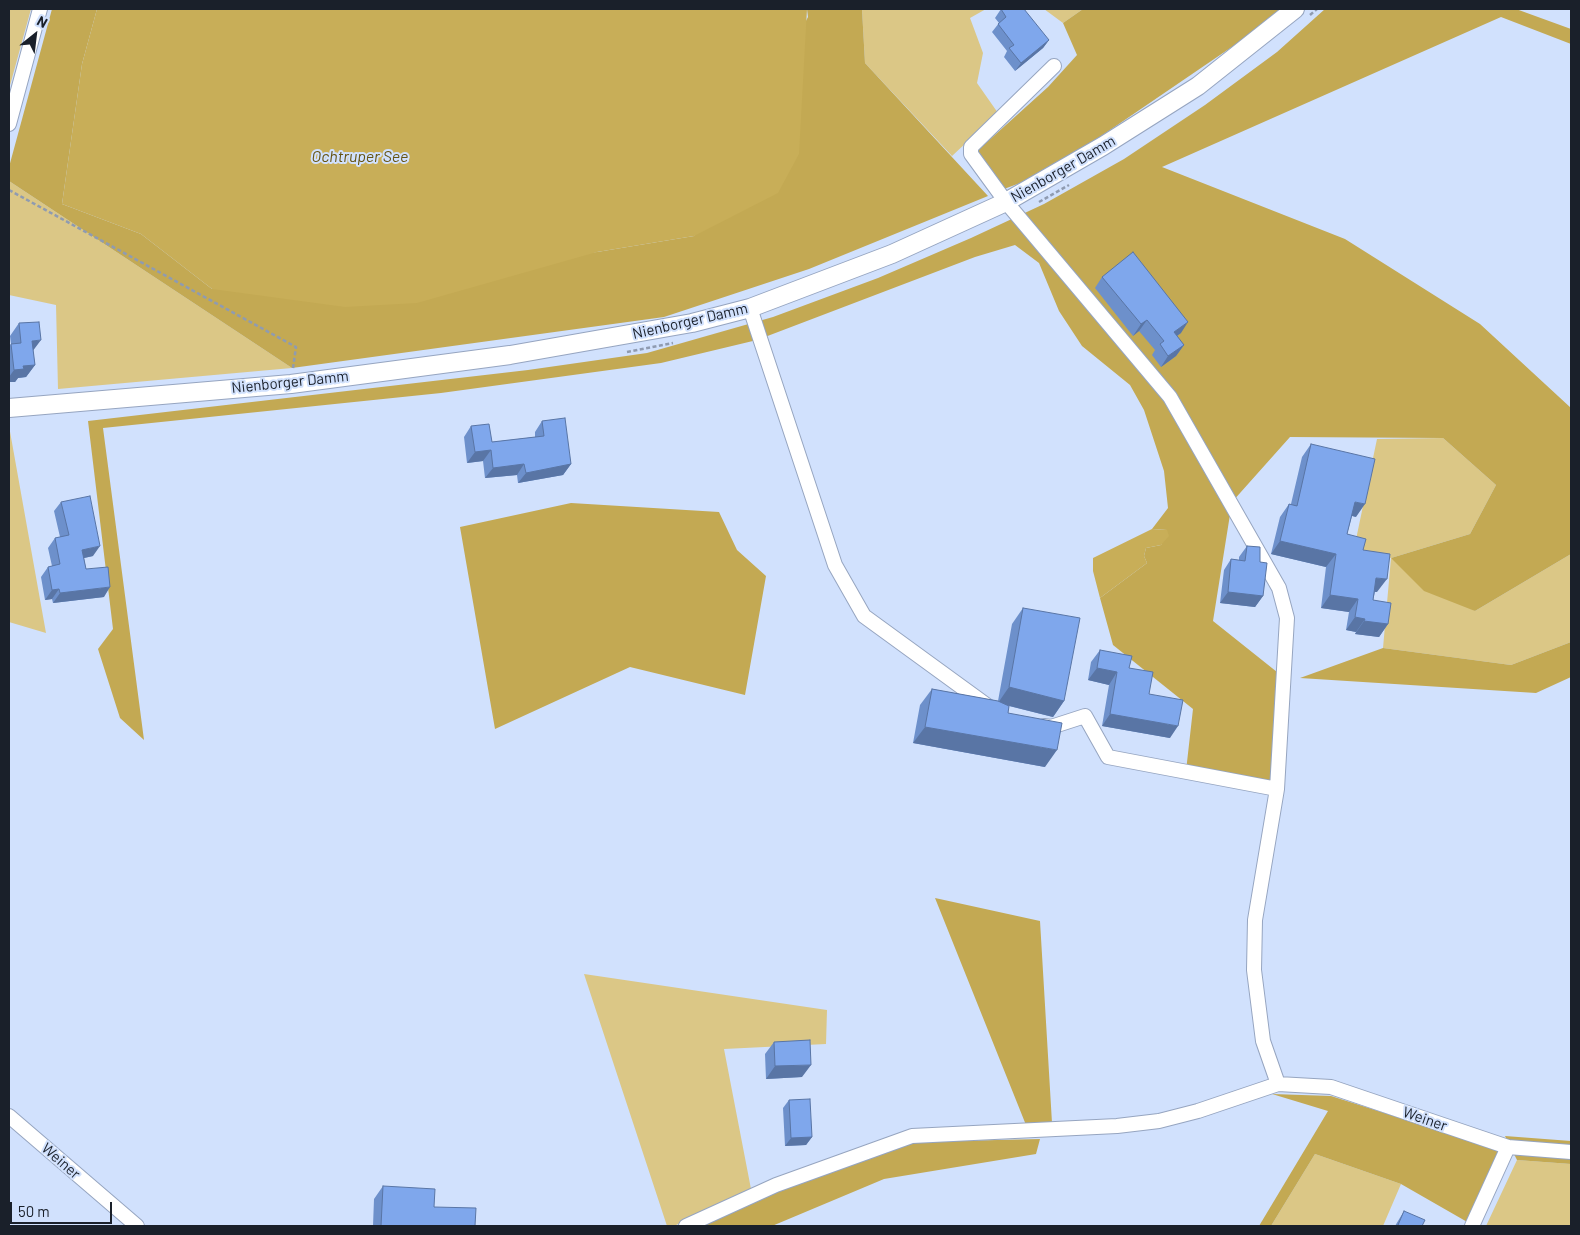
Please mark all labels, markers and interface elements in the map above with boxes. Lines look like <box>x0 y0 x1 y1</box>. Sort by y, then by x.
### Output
north arrow <box>10 10 60 60</box>
text: N <box>34 12 51 31</box>
street label: Nienborger Damm <box>1008 132 1118 206</box>
water label: Ochtruper See <box>312 147 408 167</box>
street label: Nienborger Damm <box>631 299 749 343</box>
street label: Nienborger Damm <box>231 367 349 397</box>
street label: Weiner <box>1400 1103 1450 1135</box>
street label: Weiner <box>38 1139 84 1183</box>
scale bar <box>12 1192 115 1224</box>
text: 50 m <box>18 1202 50 1220</box>

